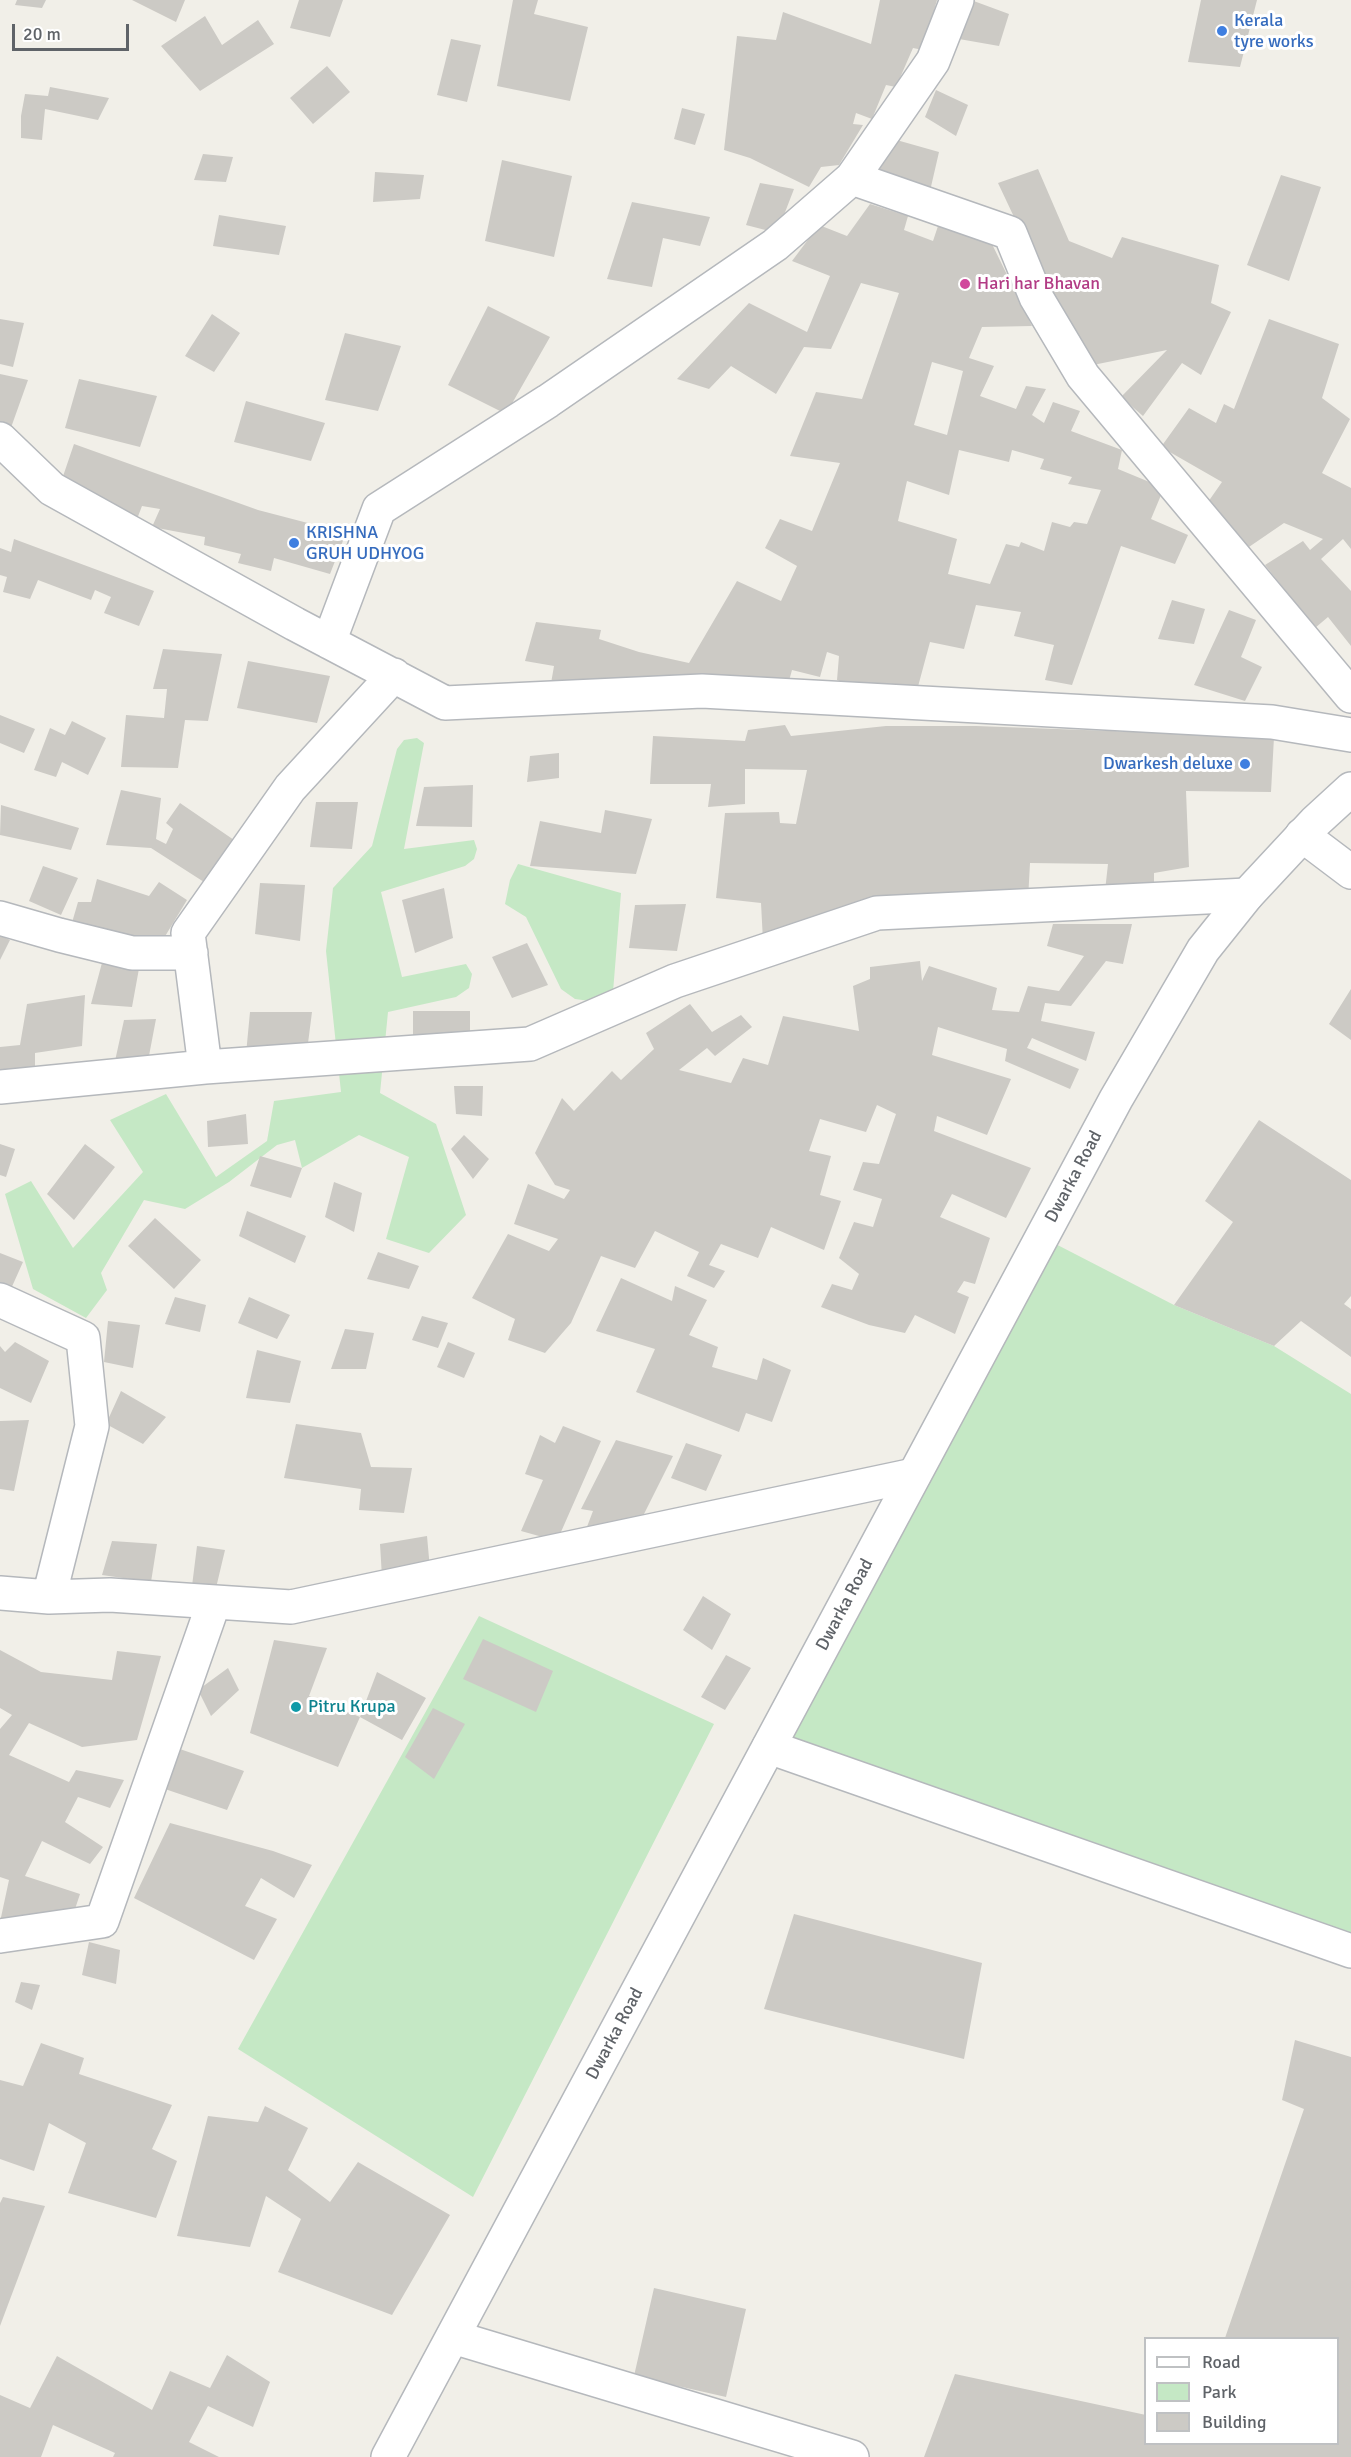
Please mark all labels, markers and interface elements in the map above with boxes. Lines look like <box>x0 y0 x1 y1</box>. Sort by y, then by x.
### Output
place label: Kerala tyre works <box>1234 10 1314 52</box>
scale bar <box>15 12 132 50</box>
text: 20 m <box>23 23 61 45</box>
marker: Kerala tyre works <box>1215 24 1229 38</box>
place label: Hari har Bhavan <box>977 273 1100 295</box>
marker: Hari har Bhavan <box>958 277 972 291</box>
place label: KRISHNA GRUH UDHYOG <box>306 522 424 564</box>
marker: KRISHNA GRUH UDHYOG <box>287 536 301 550</box>
place label: Dwarkesh deluxe <box>1103 753 1233 775</box>
marker: Dwarkesh deluxe <box>1238 757 1252 771</box>
street label: Dwarka Road <box>1041 1127 1107 1227</box>
street label: Dwarka Road <box>812 1555 878 1655</box>
place label: Pitru Krupa <box>308 1696 396 1718</box>
marker: Pitru Krupa <box>289 1700 303 1714</box>
street label: Dwarka Road <box>582 1984 648 2084</box>
legend <box>1144 2337 1339 2445</box>
text: Road <box>1202 2351 1241 2373</box>
text: Park <box>1202 2381 1237 2403</box>
text: Building <box>1202 2411 1266 2433</box>

